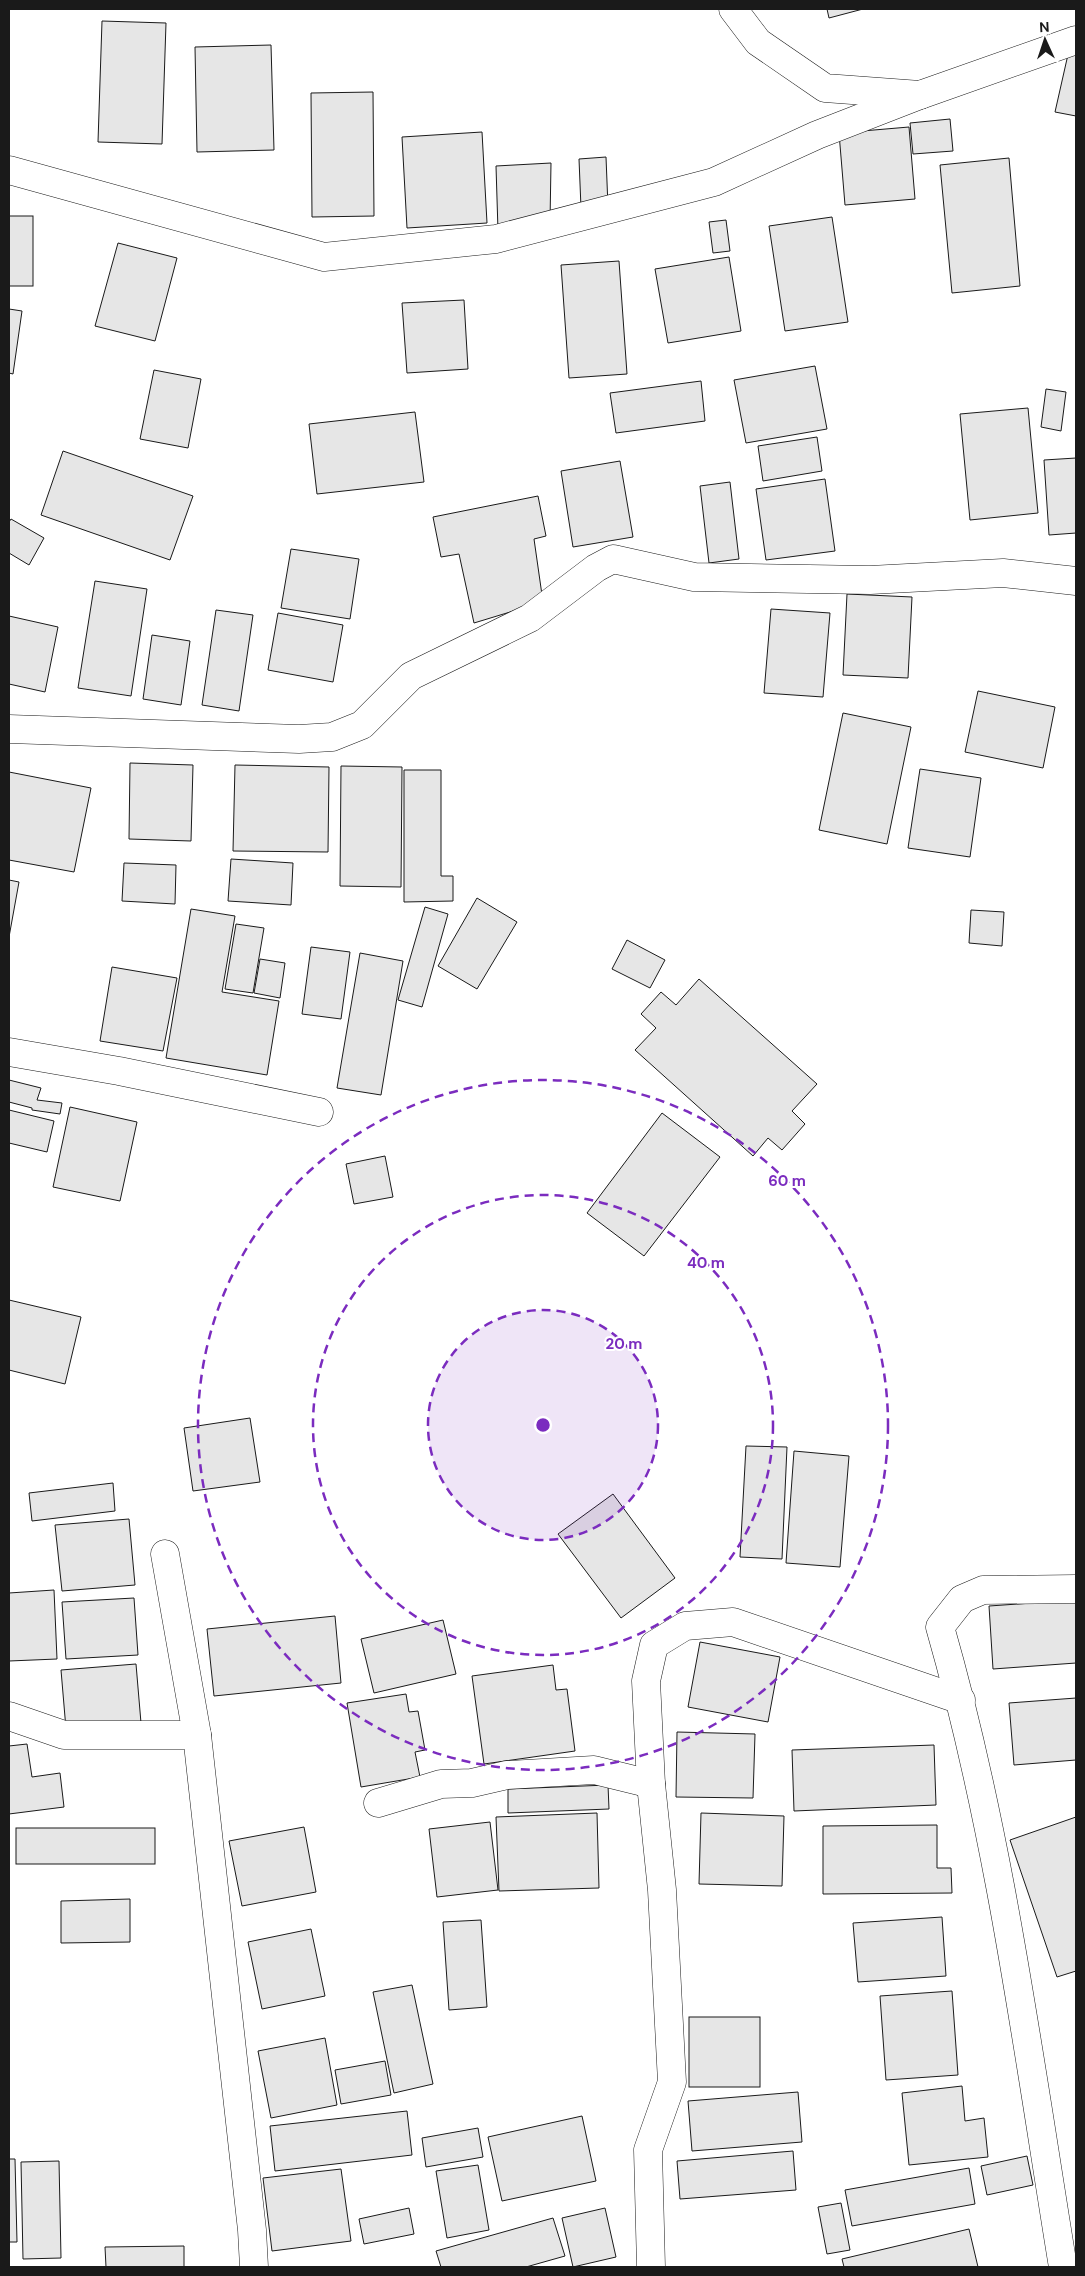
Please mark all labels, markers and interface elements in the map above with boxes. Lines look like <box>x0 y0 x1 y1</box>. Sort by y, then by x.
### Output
north arrow <box>1020 15 1070 65</box>
text: N <box>1039 18 1050 36</box>
text: 60 m <box>768 1171 806 1191</box>
text: 40 m <box>687 1253 725 1273</box>
text: 20 m <box>606 1334 642 1354</box>
centre of rings <box>534 1416 552 1434</box>

